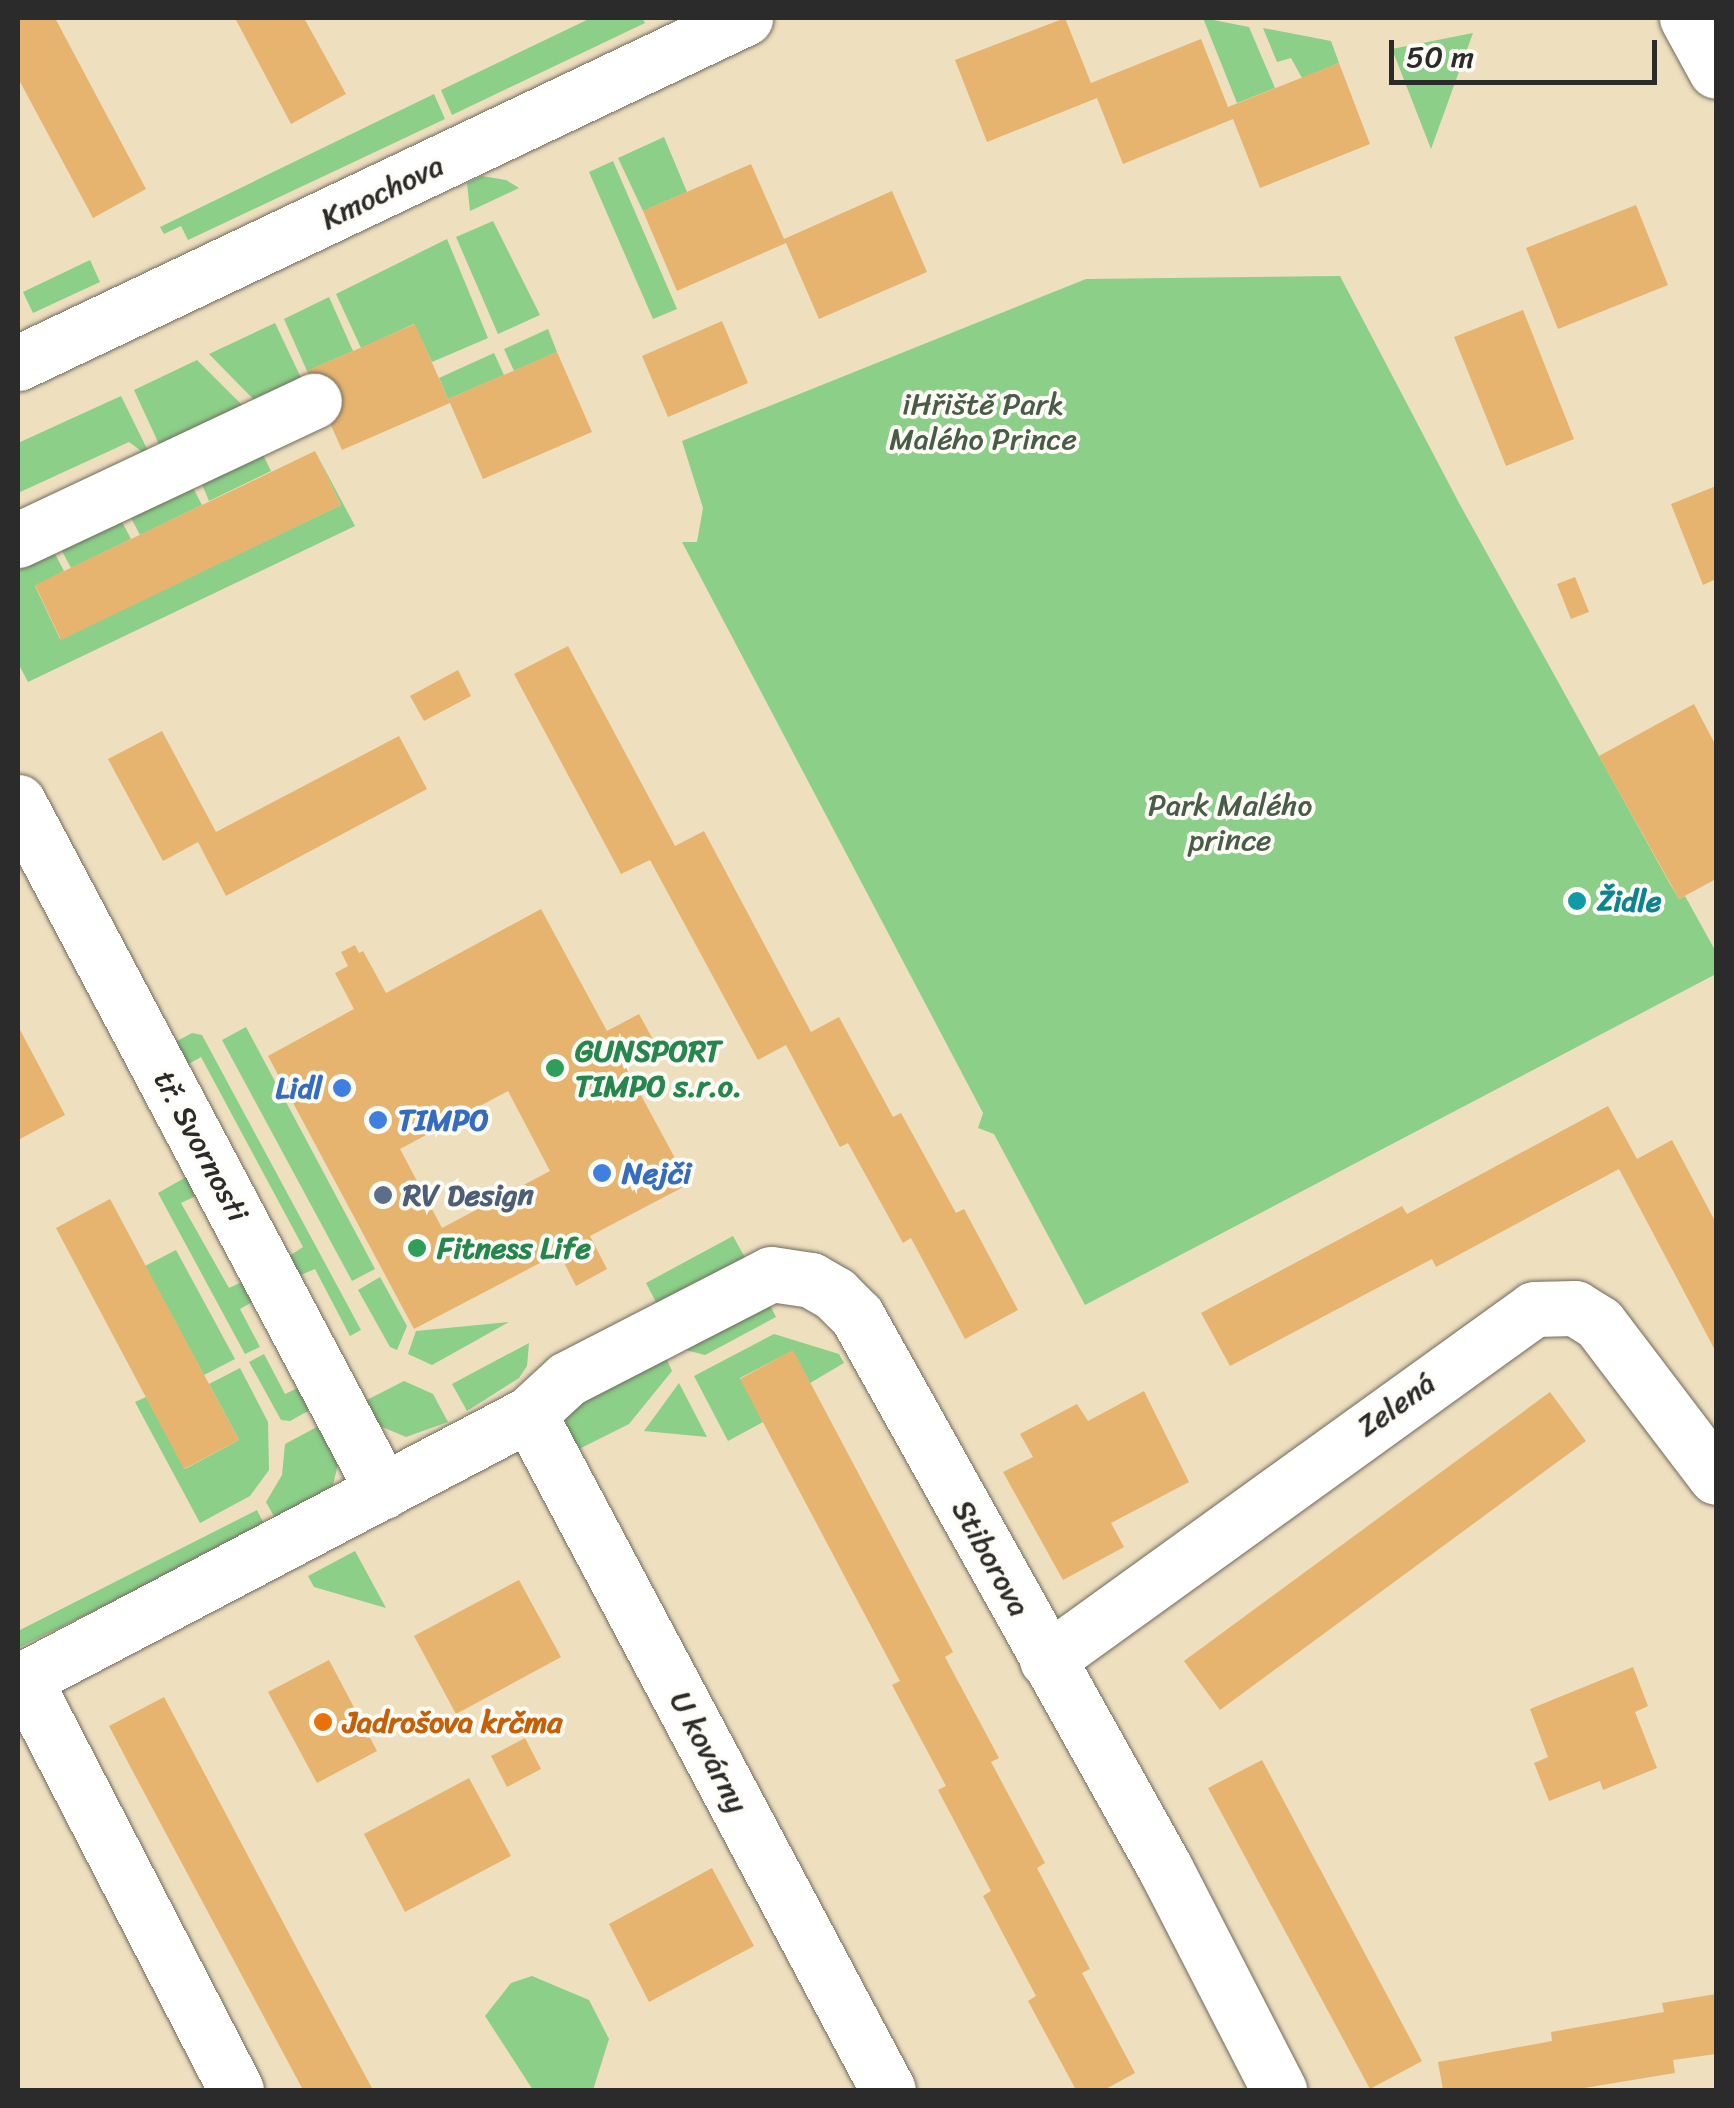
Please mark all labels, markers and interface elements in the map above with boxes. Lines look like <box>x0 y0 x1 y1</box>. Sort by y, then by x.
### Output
scale bar <box>1394 20 1662 82</box>
text: 50 m <box>1406 30 1474 84</box>
street label: Kmochova <box>315 147 449 237</box>
park label: iHřiště Park Malého Prince <box>889 386 1077 456</box>
park label: Park Malého prince <box>1148 787 1312 858</box>
place label: Židle <box>1597 883 1661 919</box>
marker: Židle <box>1566 890 1588 912</box>
place label: GUNSPORT TIMPO s.r.o. <box>575 1033 742 1104</box>
marker: GUNSPORT TIMPO s.r.o. <box>544 1057 566 1079</box>
street label: tř. Svornosti <box>146 1064 256 1228</box>
place label: Lidl <box>276 1070 322 1106</box>
marker: Lidl <box>331 1077 353 1099</box>
place label: TIMPO <box>398 1102 489 1138</box>
marker: TIMPO <box>367 1109 389 1131</box>
place label: Nejči <box>622 1155 691 1191</box>
marker: Nejči <box>591 1162 613 1184</box>
place label: RV Design <box>403 1177 534 1213</box>
marker: RV Design <box>372 1184 394 1206</box>
place label: Fitness Life <box>437 1230 591 1266</box>
marker: Fitness Life <box>406 1237 428 1259</box>
street label: Zelená <box>1350 1365 1442 1445</box>
street label: Stiborova <box>944 1493 1038 1623</box>
street label: U kovárny <box>662 1685 756 1819</box>
place label: Jadrošova krčma <box>343 1704 562 1740</box>
marker: Jadrošova krčma <box>312 1711 334 1733</box>

